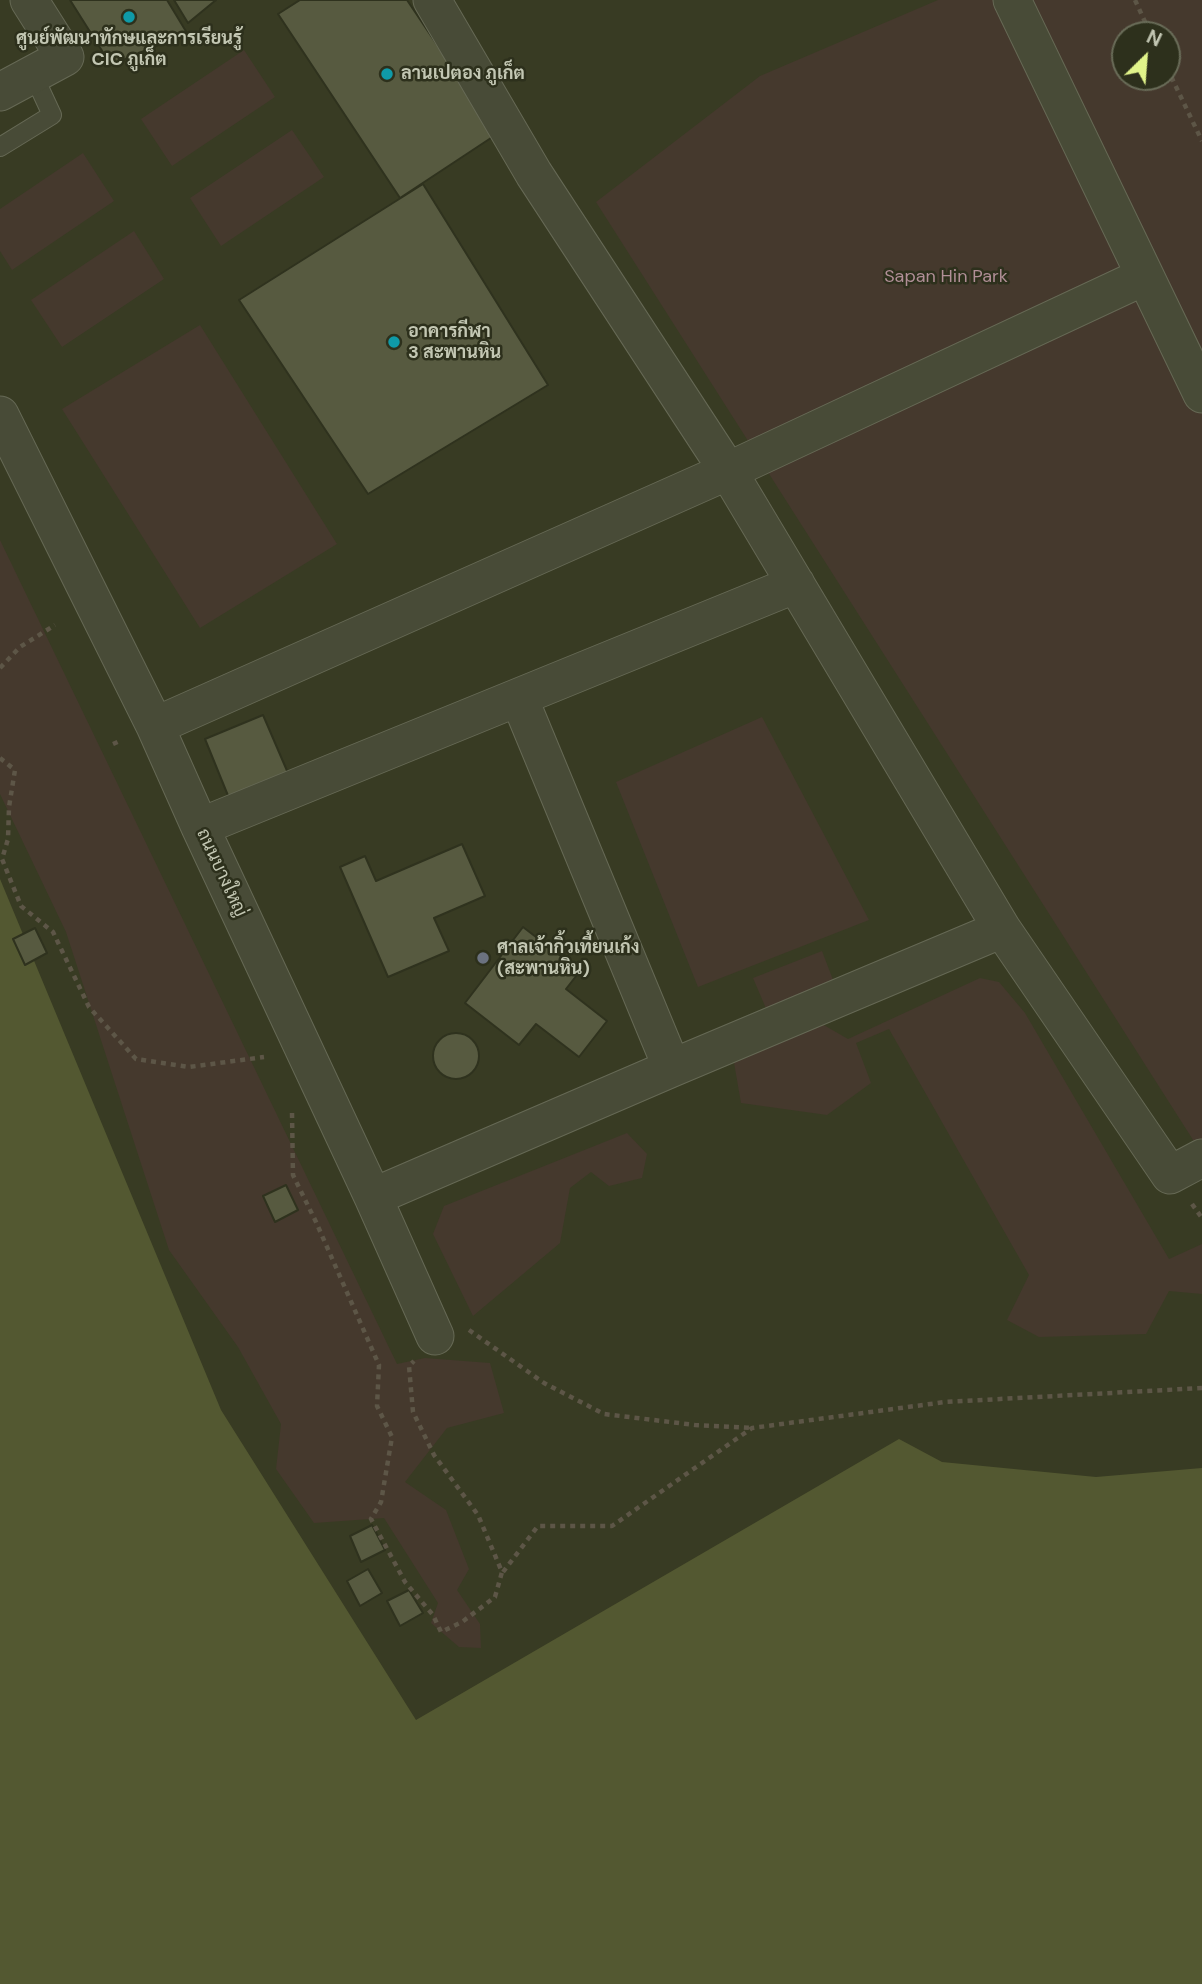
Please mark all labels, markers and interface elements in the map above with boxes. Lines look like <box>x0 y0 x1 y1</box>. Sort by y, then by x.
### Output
marker: ศูนย์พัฒนาทักษและการเรียนรู้ CIC ภูเก็ต <box>121 9 137 25</box>
north arrow <box>1111 21 1181 91</box>
text: N <box>1143 24 1166 53</box>
place label: ศูนย์พัฒนาทักษและการเรียนรู้ CIC ภูเก็ต <box>16 28 242 70</box>
place label: ลานเปตอง ภูเก็ต <box>401 63 525 85</box>
marker: ลานเปตอง ภูเก็ต <box>379 66 395 82</box>
park label: Sapan Hin Park <box>884 266 1008 288</box>
place label: อาคารกีฬา 3 สะพานหิน <box>408 321 501 364</box>
marker: อาคารกีฬา 3 สะพานหิน <box>386 334 402 350</box>
street label: ถนนบางใหญ่ <box>191 825 251 921</box>
place label: ศาลเจ้ากิ้วเที้ยนเก้ง (สะพานหิน) <box>497 937 640 979</box>
marker: ศาลเจ้ากิ้วเที้ยนเก้ง (สะพานหิน) <box>475 950 491 966</box>

